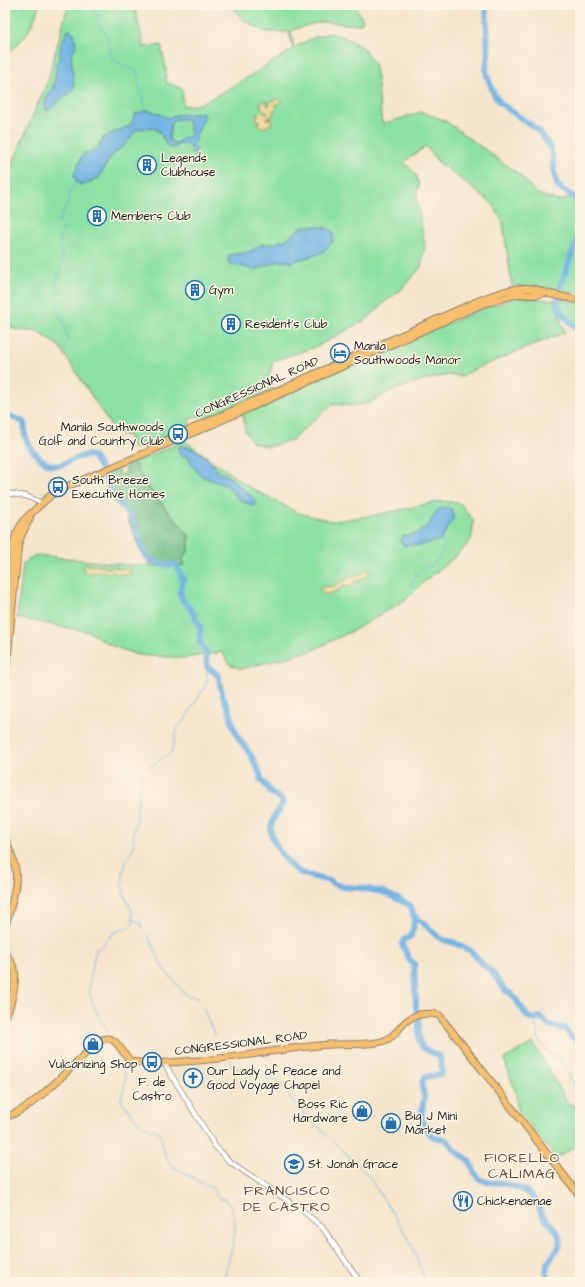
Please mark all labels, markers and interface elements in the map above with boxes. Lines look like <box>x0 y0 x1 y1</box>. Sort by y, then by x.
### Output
place label: Legends Clubhouse <box>161 150 216 181</box>
building icon: Legends Clubhouse <box>136 154 158 176</box>
building icon: Members Club <box>86 205 108 227</box>
place label: Members Club <box>111 208 191 225</box>
building icon: Gym <box>184 279 206 301</box>
place label: Gym <box>209 282 234 300</box>
building icon: Resident's Club <box>220 313 242 335</box>
place label: Resident's Club <box>245 316 328 333</box>
place label: Manila Southwoods Manor <box>354 338 461 369</box>
hotel icon: Manila Southwoods Manor <box>329 342 351 364</box>
street label: CONGRESSIONAL ROAD <box>193 352 322 422</box>
place label: Manila Southwoods Golf and Country Club <box>39 419 164 451</box>
bus stop icon: Manila Southwoods Golf and Country Club <box>167 423 189 445</box>
place label: South Breeze Executive Homes <box>72 472 165 503</box>
bus stop icon: South Breeze Executive Homes <box>47 476 69 498</box>
street label: CONGRESSIONAL ROAD <box>174 1027 309 1060</box>
shop icon: Vulcanizing Shop <box>82 1033 104 1055</box>
bus stop icon: F. de Castro <box>141 1051 163 1073</box>
place label: Vulcanizing Shop <box>49 1056 138 1074</box>
place label: Our Lady of Peace and Good Voyage Chapel <box>207 1063 341 1095</box>
church icon: Our Lady of Peace and Good Voyage Chapel <box>182 1067 204 1089</box>
place label: F. de Castro <box>133 1074 172 1105</box>
place label: Boss Ric Hardware <box>293 1096 348 1127</box>
shop icon: Boss Ric Hardware <box>351 1100 373 1122</box>
place label: Big J Mini Market <box>405 1108 457 1139</box>
shop icon: Big J Mini Market <box>380 1112 402 1134</box>
district label: FIORELLO CALIMAG <box>484 1148 560 1184</box>
school or university icon: St. Jonah Grace <box>283 1153 305 1175</box>
place label: St. Jonah Grace <box>308 1156 399 1173</box>
district label: FRANCISCO DE CASTRO <box>243 1181 331 1217</box>
restaurant icon: Chickenaenae <box>452 1190 474 1212</box>
place label: Chickenaenae <box>477 1193 552 1210</box>

